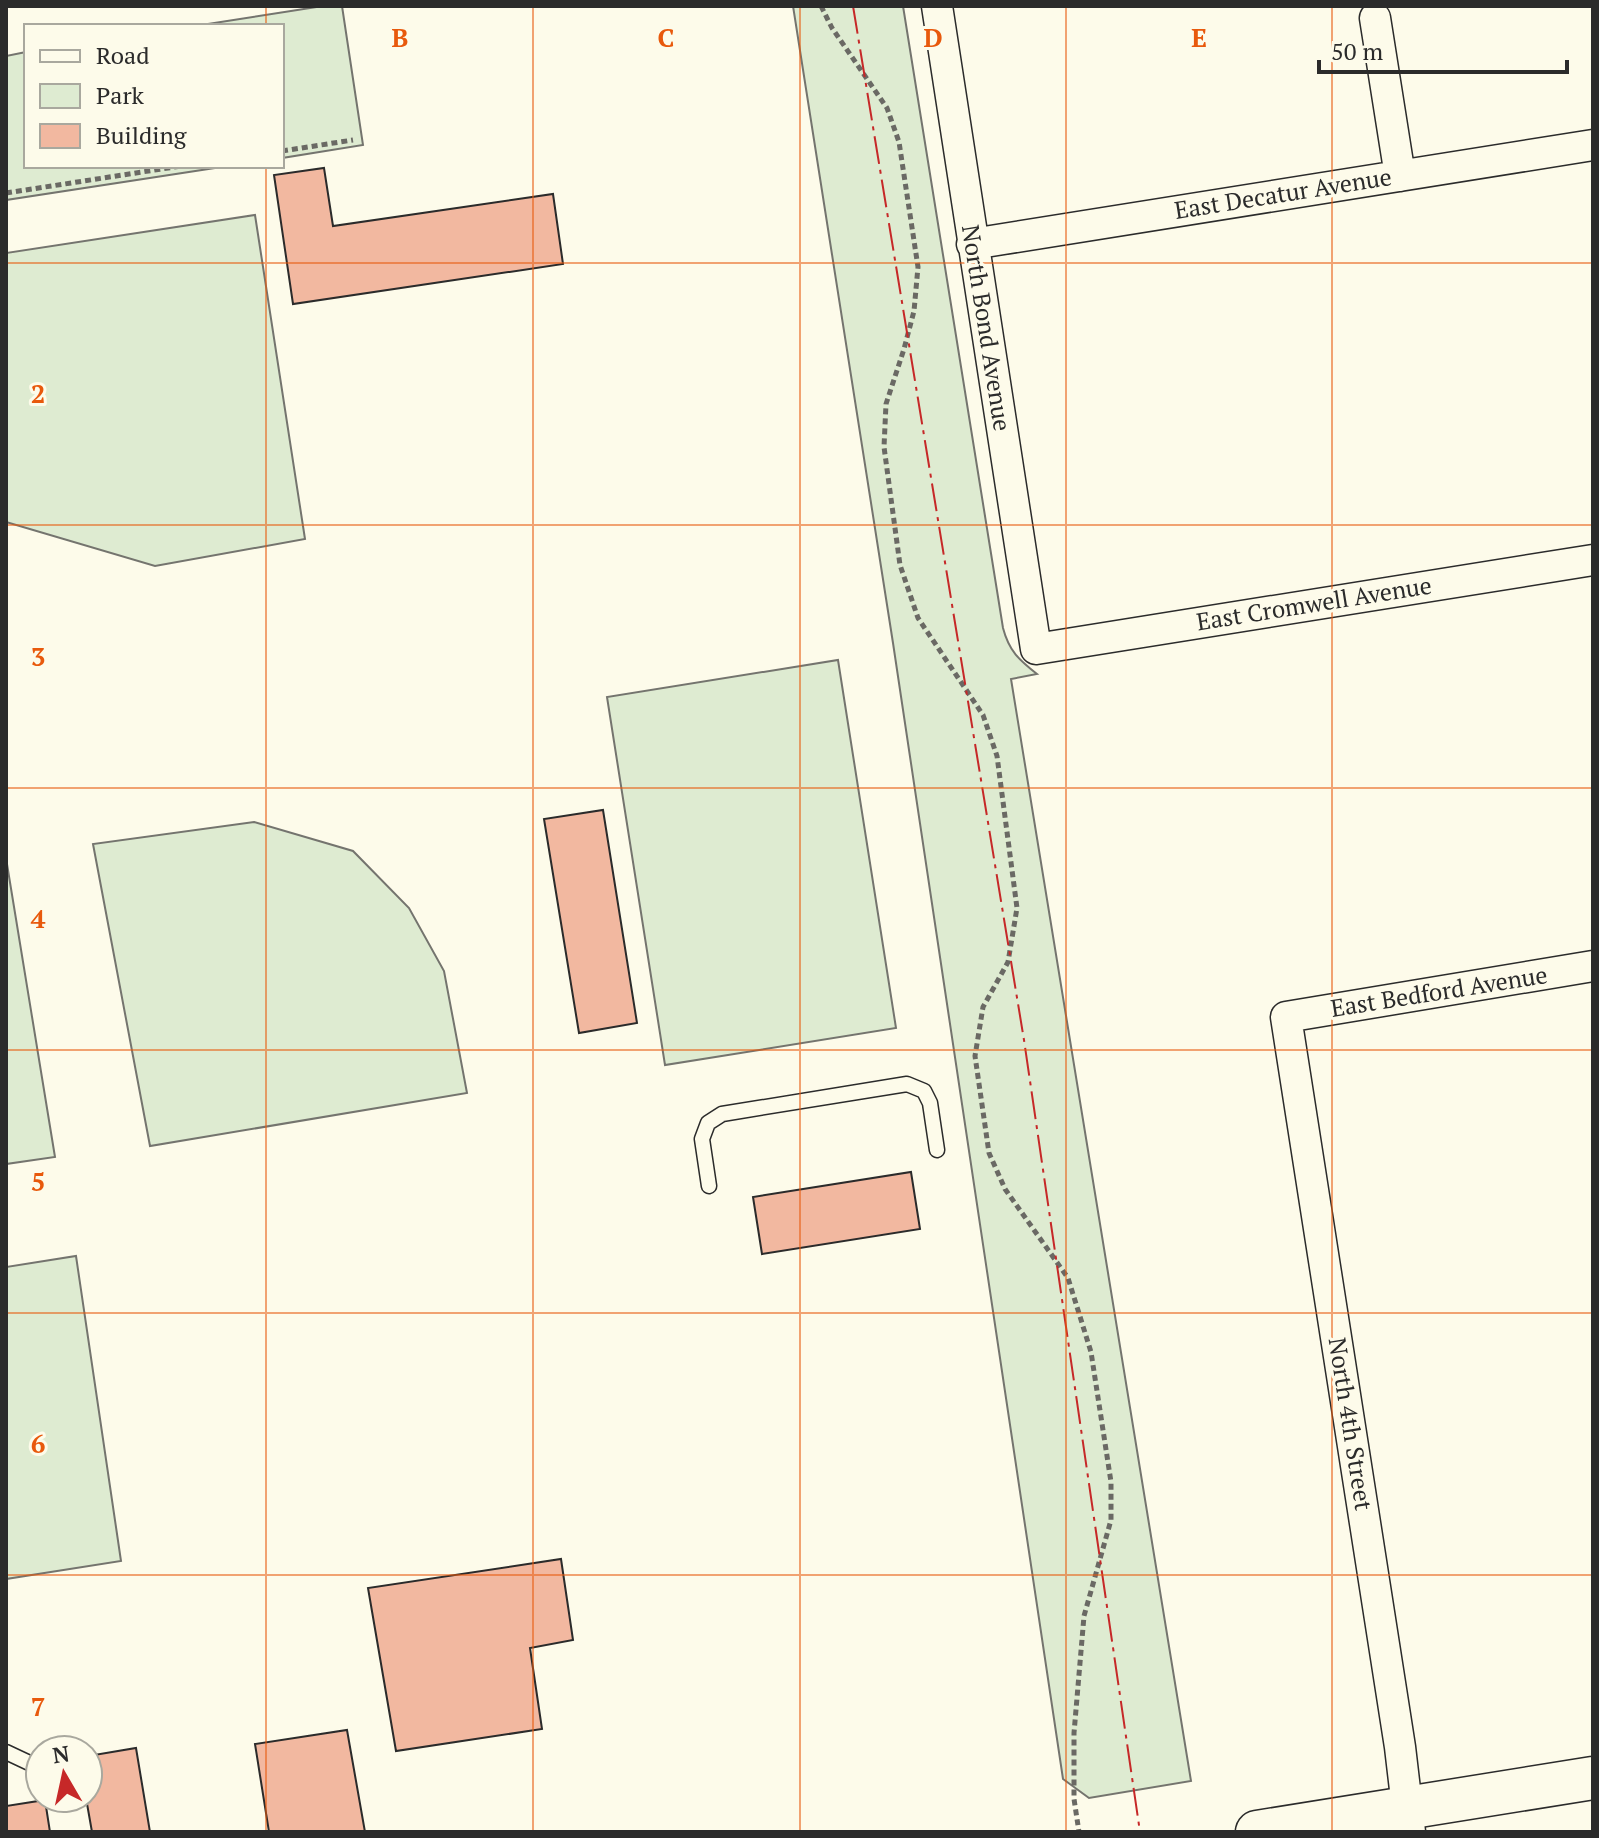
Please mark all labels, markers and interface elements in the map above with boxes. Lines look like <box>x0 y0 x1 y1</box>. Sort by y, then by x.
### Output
text: B <box>392 20 408 54</box>
text: C <box>658 20 674 54</box>
text: D <box>923 20 943 54</box>
text: E <box>1191 20 1207 54</box>
legend <box>24 24 284 168</box>
scale bar <box>1319 24 1567 74</box>
text: 50 m <box>1331 35 1383 67</box>
text: Road <box>96 39 150 71</box>
text: Park <box>96 79 145 111</box>
text: Building <box>96 119 187 151</box>
street label: East Decatur Avenue <box>1172 160 1394 226</box>
street label: North Bond Avenue <box>955 222 1019 433</box>
text: 2 <box>31 376 45 410</box>
street label: East Cromwell Avenue <box>1194 569 1434 637</box>
text: 3 <box>31 639 45 673</box>
text: 4 <box>31 901 46 935</box>
street label: East Bedford Avenue <box>1328 958 1549 1024</box>
text: 5 <box>31 1164 45 1198</box>
street label: North 4th Street <box>1322 1335 1380 1513</box>
text: 6 <box>31 1426 45 1460</box>
text: 7 <box>31 1689 45 1723</box>
north arrow <box>24 1734 104 1814</box>
text: N <box>50 1738 72 1769</box>

